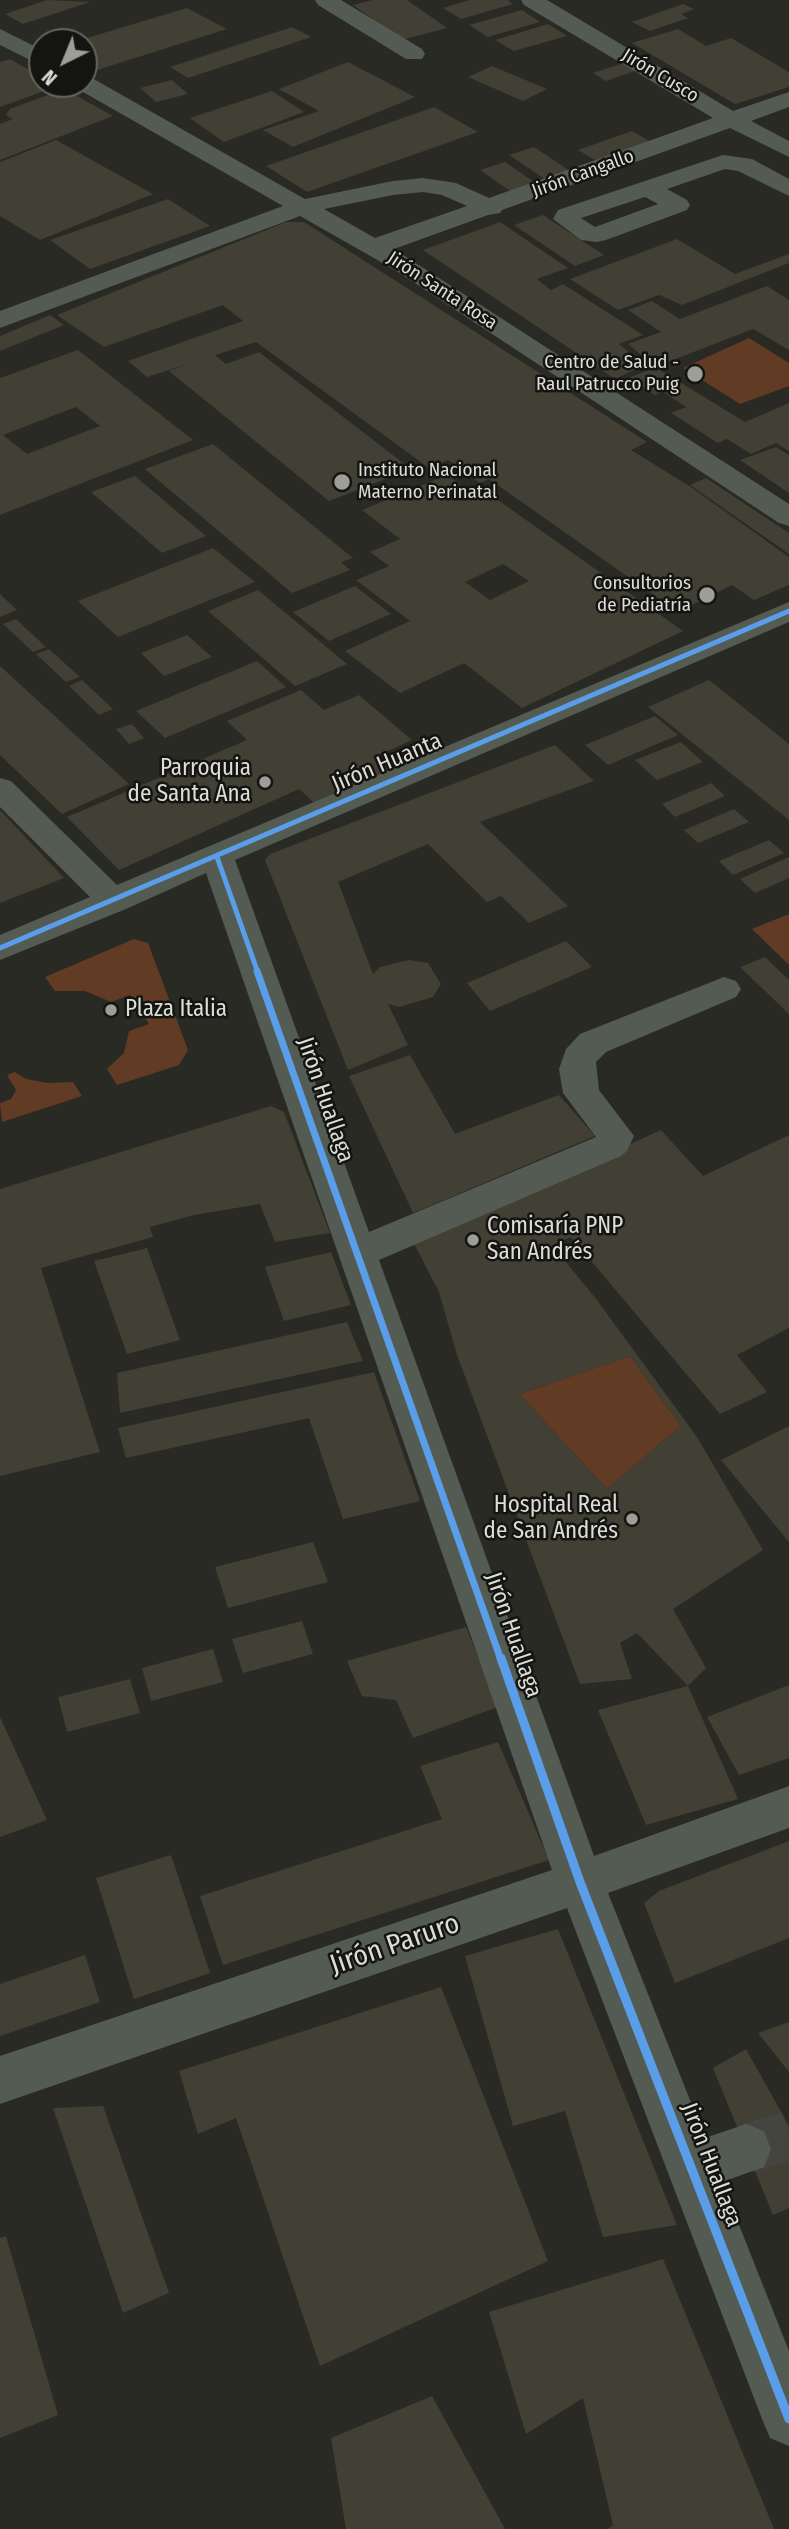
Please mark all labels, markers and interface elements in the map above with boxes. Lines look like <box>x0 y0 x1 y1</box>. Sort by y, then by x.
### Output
north arrow <box>28 28 98 98</box>
street label: Jirón Cusco <box>617 44 703 108</box>
text: N <box>38 65 62 90</box>
street label: Jirón Cangallo <box>529 145 637 203</box>
street label: Jirón Santa Rosa <box>383 247 501 335</box>
place label: Centro de Salud - Raul Patrucco Puig <box>536 352 679 396</box>
marker: Centro de Salud - Raul Patrucco Puig <box>685 364 705 384</box>
place label: Instituto Nacional Materno Perinatal <box>358 460 497 504</box>
marker: Instituto Nacional Materno Perinatal <box>332 472 352 492</box>
place label: Consultorios de Pediatría <box>593 573 691 617</box>
marker: Consultorios de Pediatría <box>697 585 717 605</box>
street label: Jirón Huanta <box>328 727 446 799</box>
place label: Parroquia de Santa Ana <box>128 755 251 809</box>
marker: Parroquia de Santa Ana <box>257 774 273 790</box>
place label: Plaza Italia <box>125 996 227 1024</box>
marker: Plaza Italia <box>103 1002 119 1018</box>
street label: Jirón Huallaga <box>291 1034 359 1166</box>
place label: Comisaría PNP San Andrés <box>487 1213 623 1267</box>
marker: Comisaría PNP San Andrés <box>465 1232 481 1248</box>
place label: Hospital Real de San Andrés <box>484 1492 618 1546</box>
marker: Hospital Real de San Andrés <box>624 1511 640 1527</box>
street label: Jirón Huallaga <box>479 1569 547 1701</box>
street label: Jirón Paruro <box>326 1907 464 1983</box>
street label: Jirón Huallaga <box>675 2099 747 2231</box>

